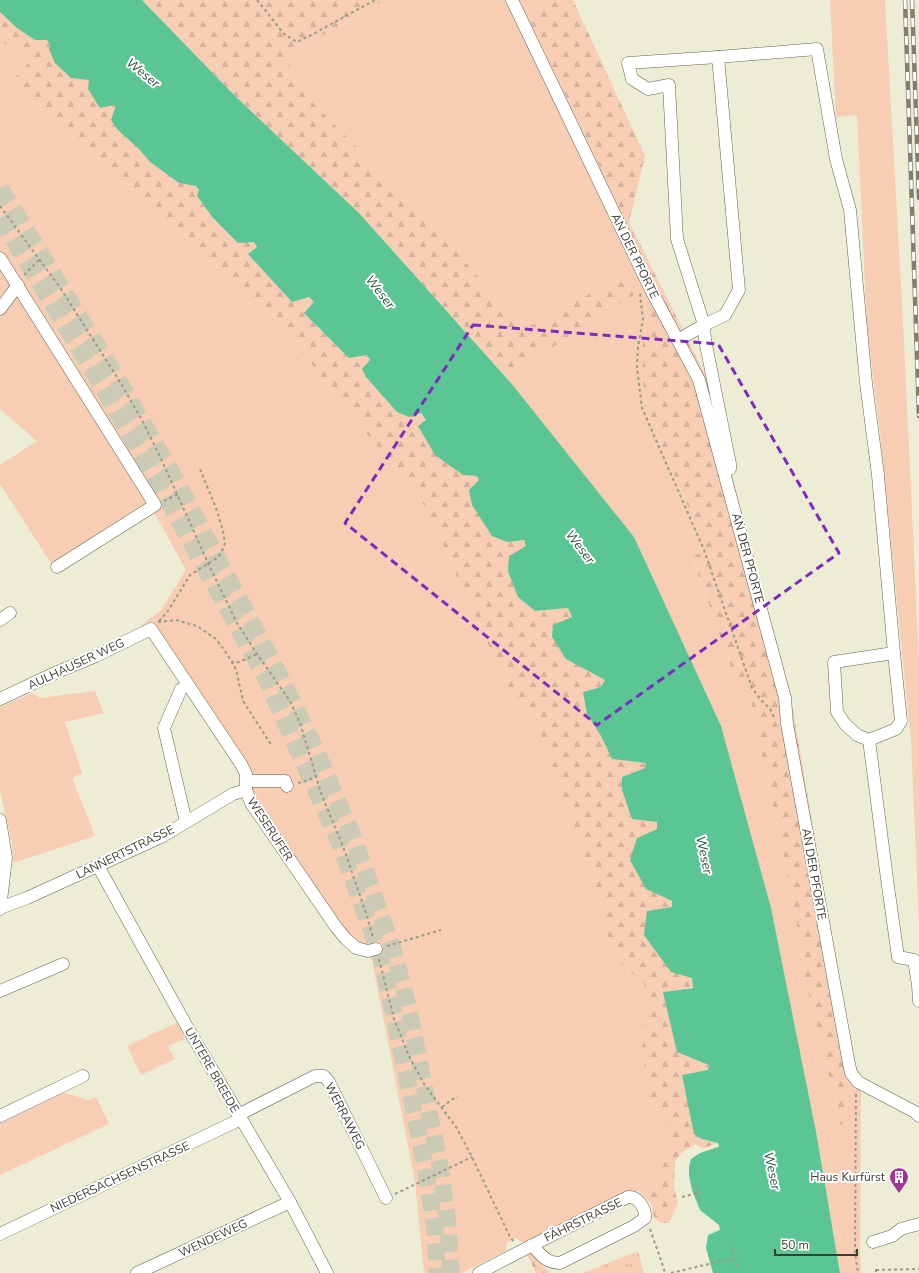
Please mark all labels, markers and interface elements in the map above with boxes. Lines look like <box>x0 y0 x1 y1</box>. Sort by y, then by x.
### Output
water label: Weser <box>122 54 164 92</box>
street label: AN DER PFORTE <box>607 211 663 301</box>
water label: Weser <box>361 271 399 313</box>
street label: AN DER PFORTE <box>728 511 768 605</box>
water label: Weser <box>561 526 599 568</box>
street label: AULHAUSER WEG <box>25 635 127 693</box>
street label: WESERUFER <box>243 794 297 864</box>
street label: LANNERTSTRASSE <box>73 821 177 883</box>
street label: AN DER PFORTE <box>798 827 830 921</box>
water label: Weser <box>691 834 717 876</box>
street label: UNTERE BREEDE <box>181 1024 243 1116</box>
street label: WERRAWEG <box>321 1080 369 1152</box>
street label: NIEDERSACHSENSTRASSE <box>48 1138 192 1216</box>
water label: Weser <box>759 1150 785 1192</box>
building icon: Haus Kurfürst <box>888 1166 910 1194</box>
place label: Haus Kurfürst <box>810 1169 886 1185</box>
street label: FÄHRSTRASSE <box>542 1194 624 1246</box>
street label: WENDEWEG <box>176 1215 250 1261</box>
scale bar <box>775 1231 857 1257</box>
text: 50 m <box>781 1237 809 1253</box>

